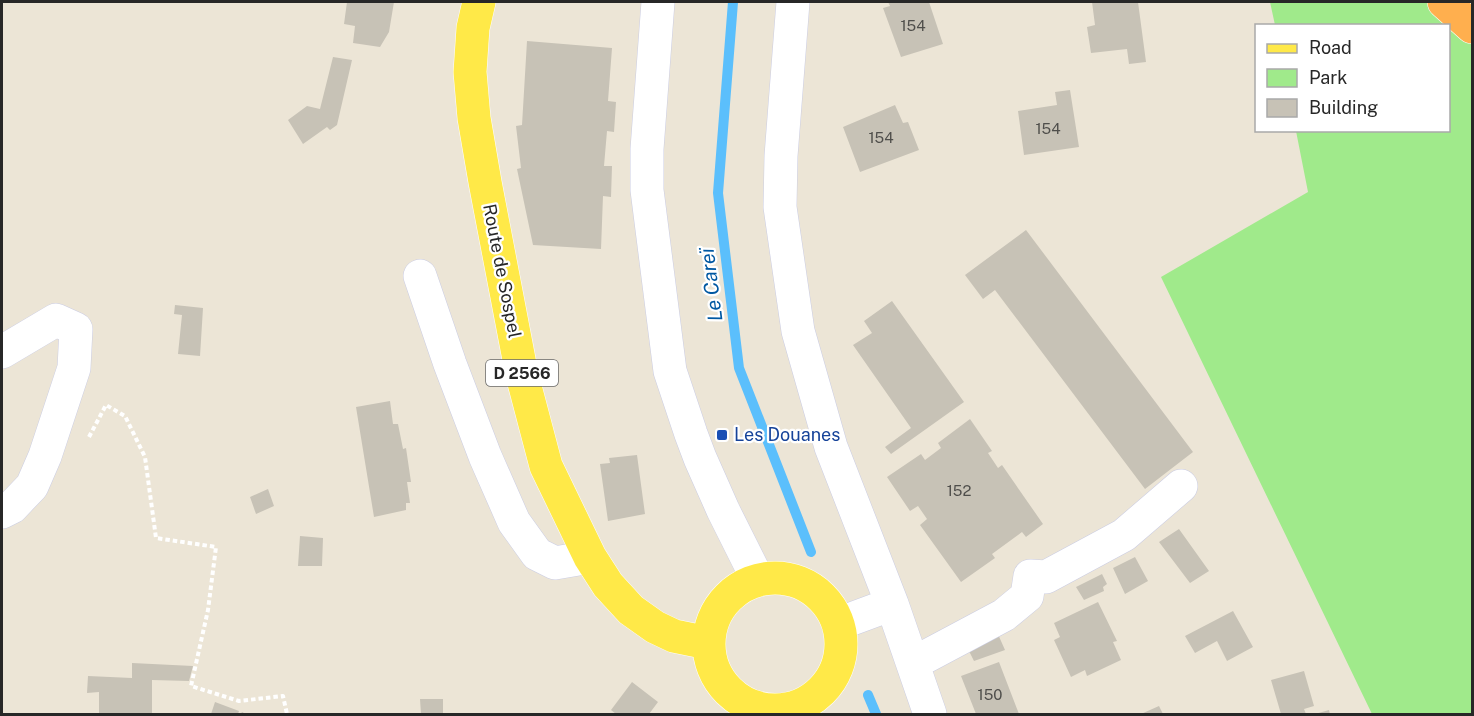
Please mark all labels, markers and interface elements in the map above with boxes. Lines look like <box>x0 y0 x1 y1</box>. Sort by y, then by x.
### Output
house number: 154 <box>900 17 926 34</box>
legend <box>1255 24 1450 132</box>
text: Road <box>1309 37 1352 58</box>
text: Park <box>1309 67 1347 88</box>
text: Building <box>1309 97 1378 118</box>
house number: 154 <box>1035 120 1061 137</box>
house number: 154 <box>868 129 894 146</box>
street label: Route de Sospel <box>479 202 526 340</box>
water label: Le Careï <box>694 245 727 323</box>
road number: D 2566 <box>486 360 558 386</box>
place label: Les Douanes <box>734 424 840 445</box>
marker: Les Douanes <box>715 428 729 442</box>
house number: 152 <box>947 482 971 499</box>
house number: 150 <box>978 686 1002 703</box>

